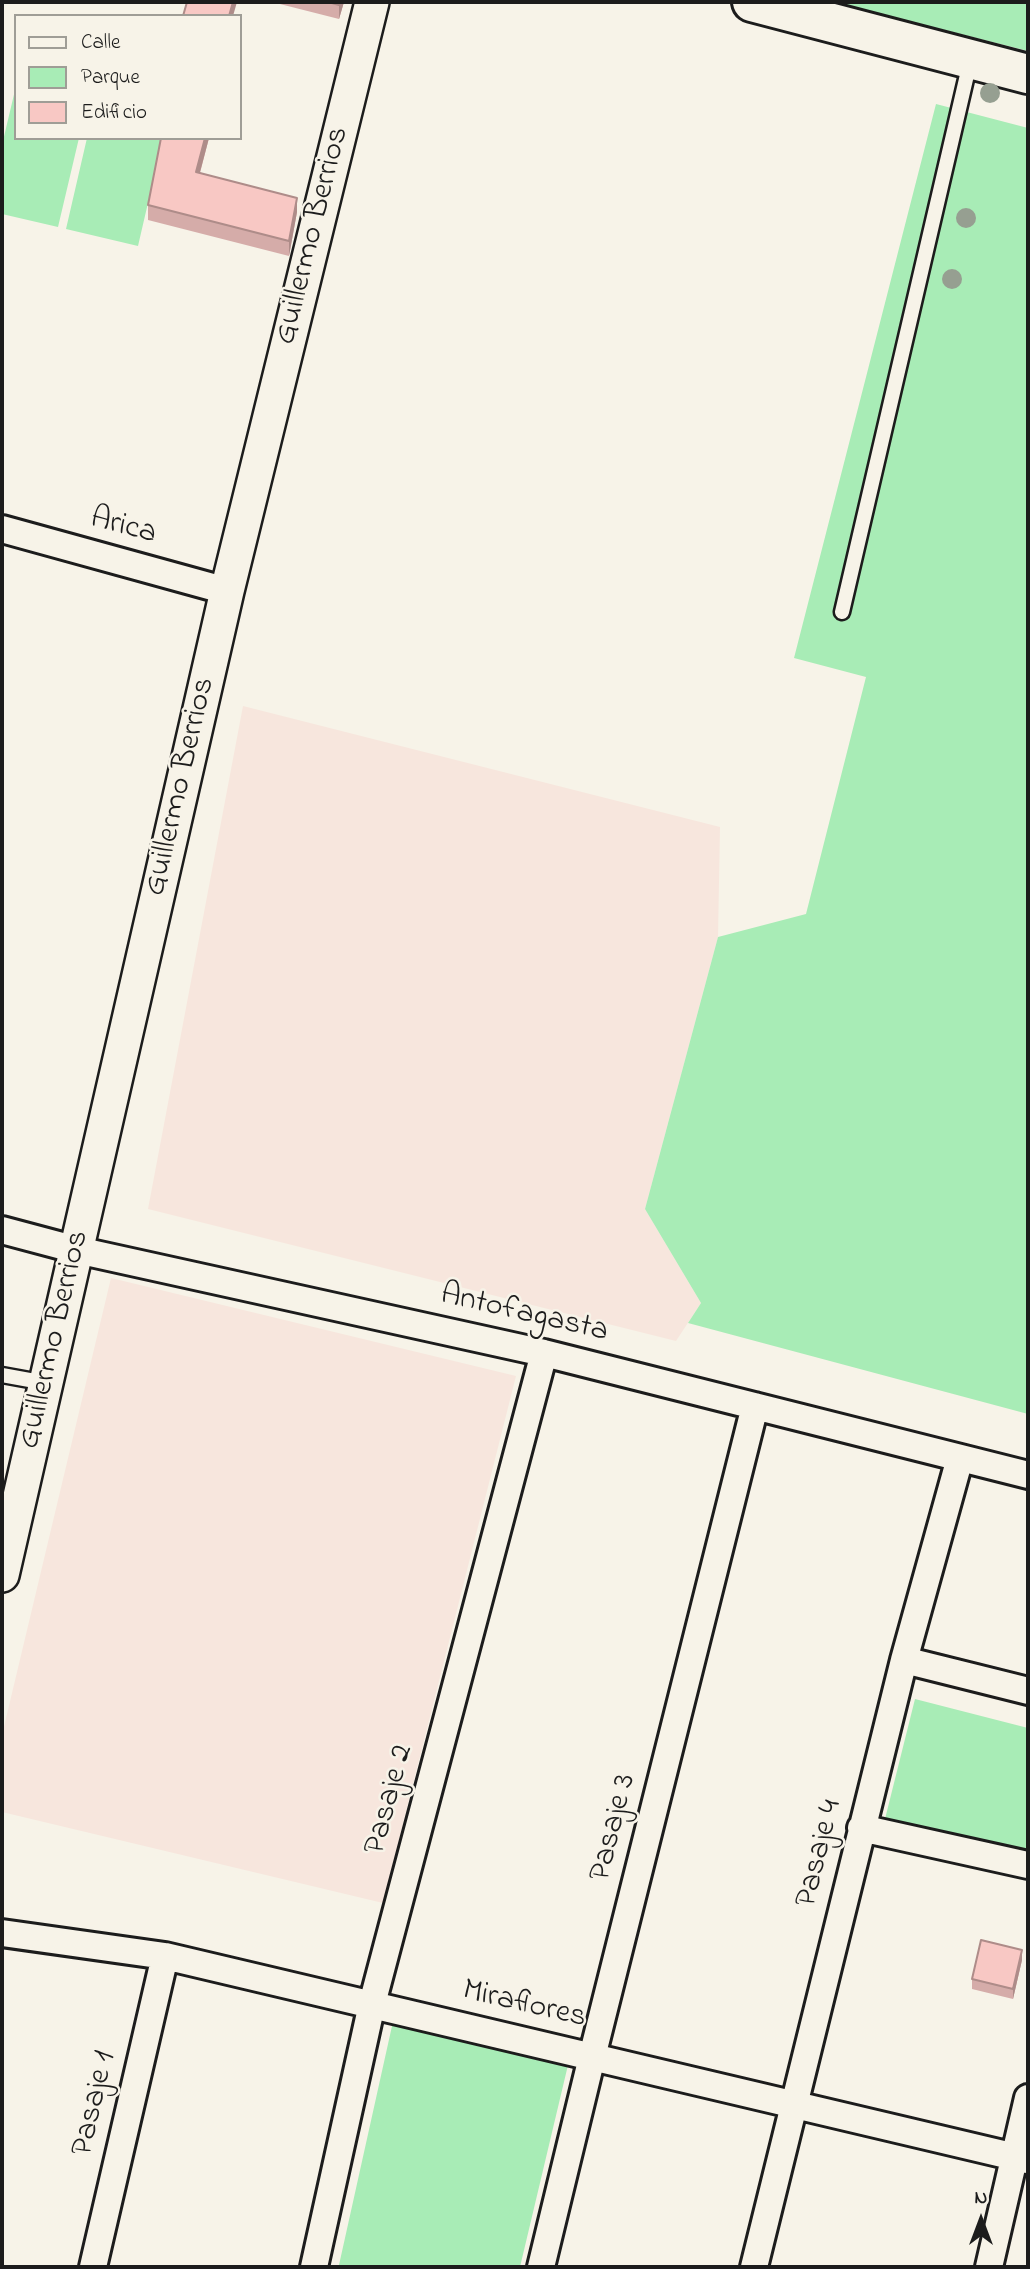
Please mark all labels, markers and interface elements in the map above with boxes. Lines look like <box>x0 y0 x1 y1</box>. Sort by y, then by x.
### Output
legend <box>14 14 242 140</box>
text: Calle <box>81 28 120 58</box>
text: Parque <box>81 63 140 93</box>
text: Edificio <box>81 98 147 128</box>
street label: Guillermo Berrios <box>268 123 360 349</box>
street label: Arica <box>86 501 160 555</box>
street label: Guillermo Berrios <box>138 674 226 900</box>
street label: Guillermo Berrios <box>12 1227 100 1453</box>
street label: Antofagasta <box>436 1277 612 1353</box>
street label: Pasaje 2 <box>358 1741 424 1859</box>
street label: Pasaje 3 <box>583 1770 647 1886</box>
street label: Pasaje 4 <box>789 1796 853 1912</box>
street label: Miraflores <box>458 1973 590 2039</box>
street label: Pasaje 1 <box>65 2048 127 2160</box>
north arrow <box>946 2185 1016 2255</box>
text: N <box>975 2185 987 2212</box>

